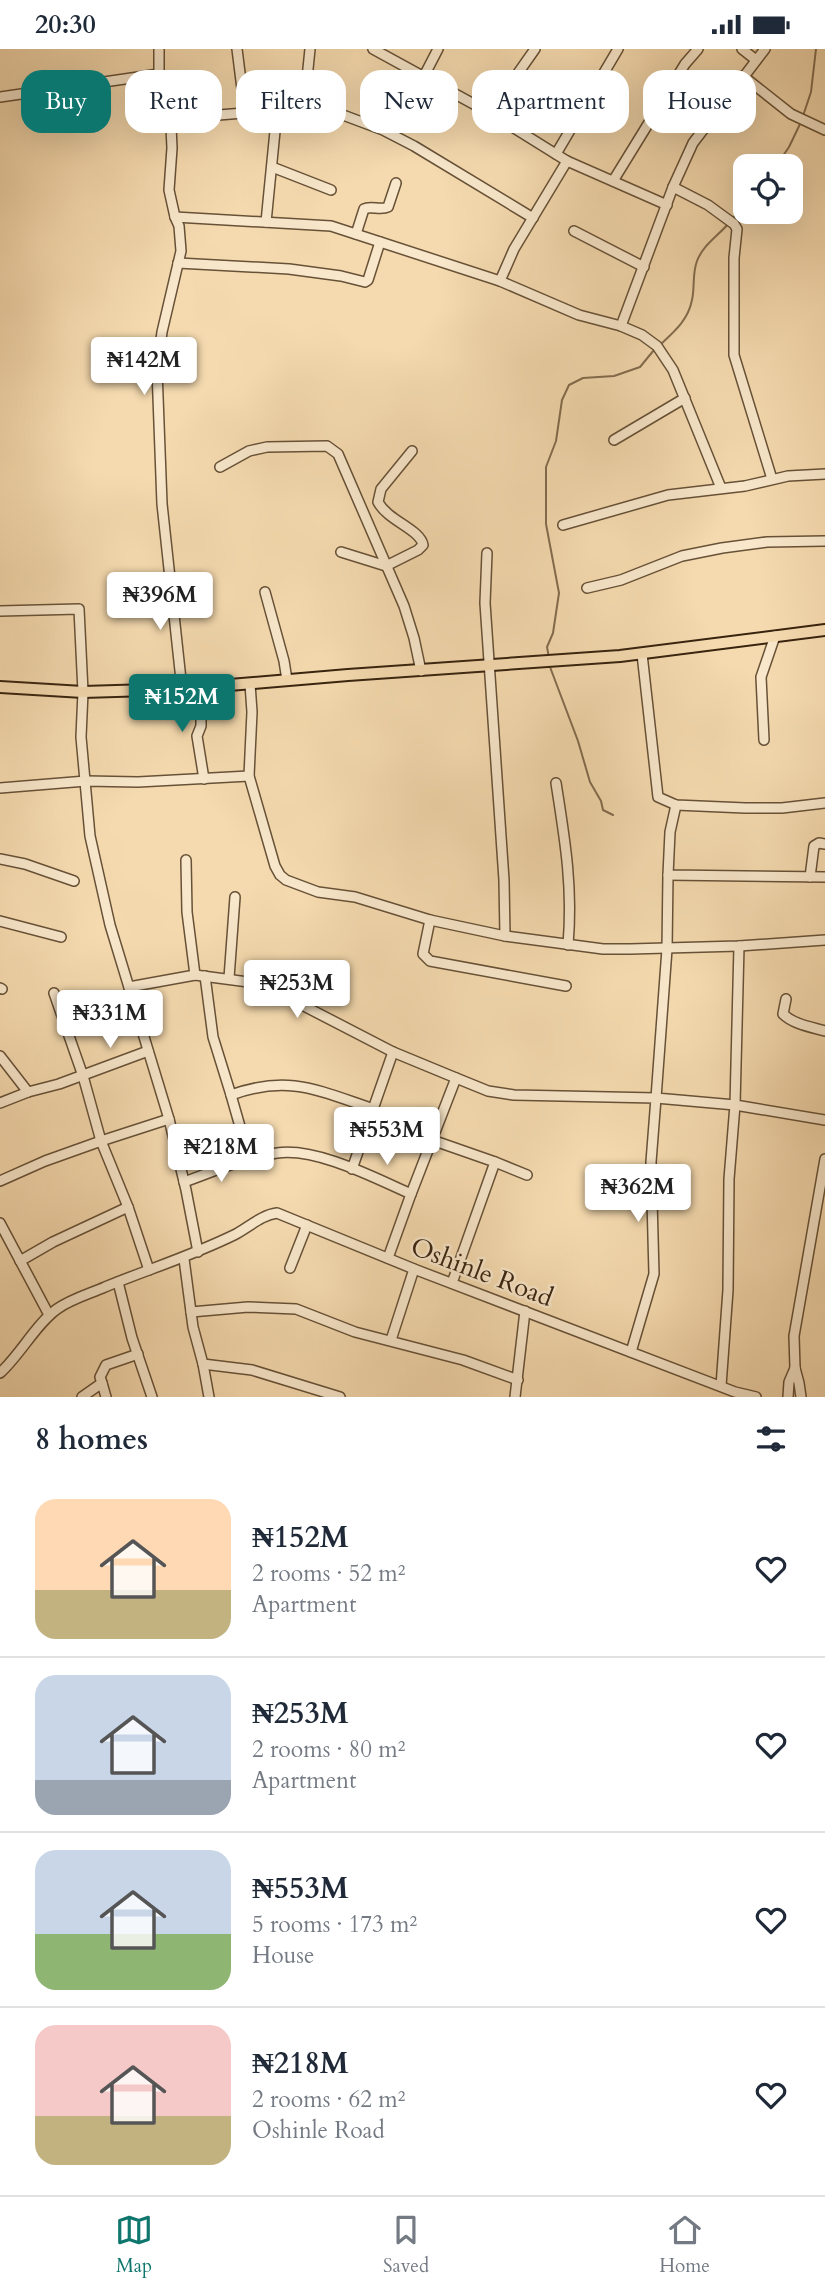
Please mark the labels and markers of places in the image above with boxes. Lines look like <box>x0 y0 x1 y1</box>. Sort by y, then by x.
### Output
pin: ₦142M <box>95 337 193 397</box>
pin: ₦396M <box>111 573 209 632</box>
pin: ₦152M <box>133 675 231 734</box>
pin: ₦253M <box>248 961 346 1020</box>
pin: ₦331M <box>61 991 159 1050</box>
pin: ₦553M <box>338 1107 436 1167</box>
pin: ₦218M <box>172 1125 270 1184</box>
pin: ₦362M <box>589 1165 687 1224</box>

